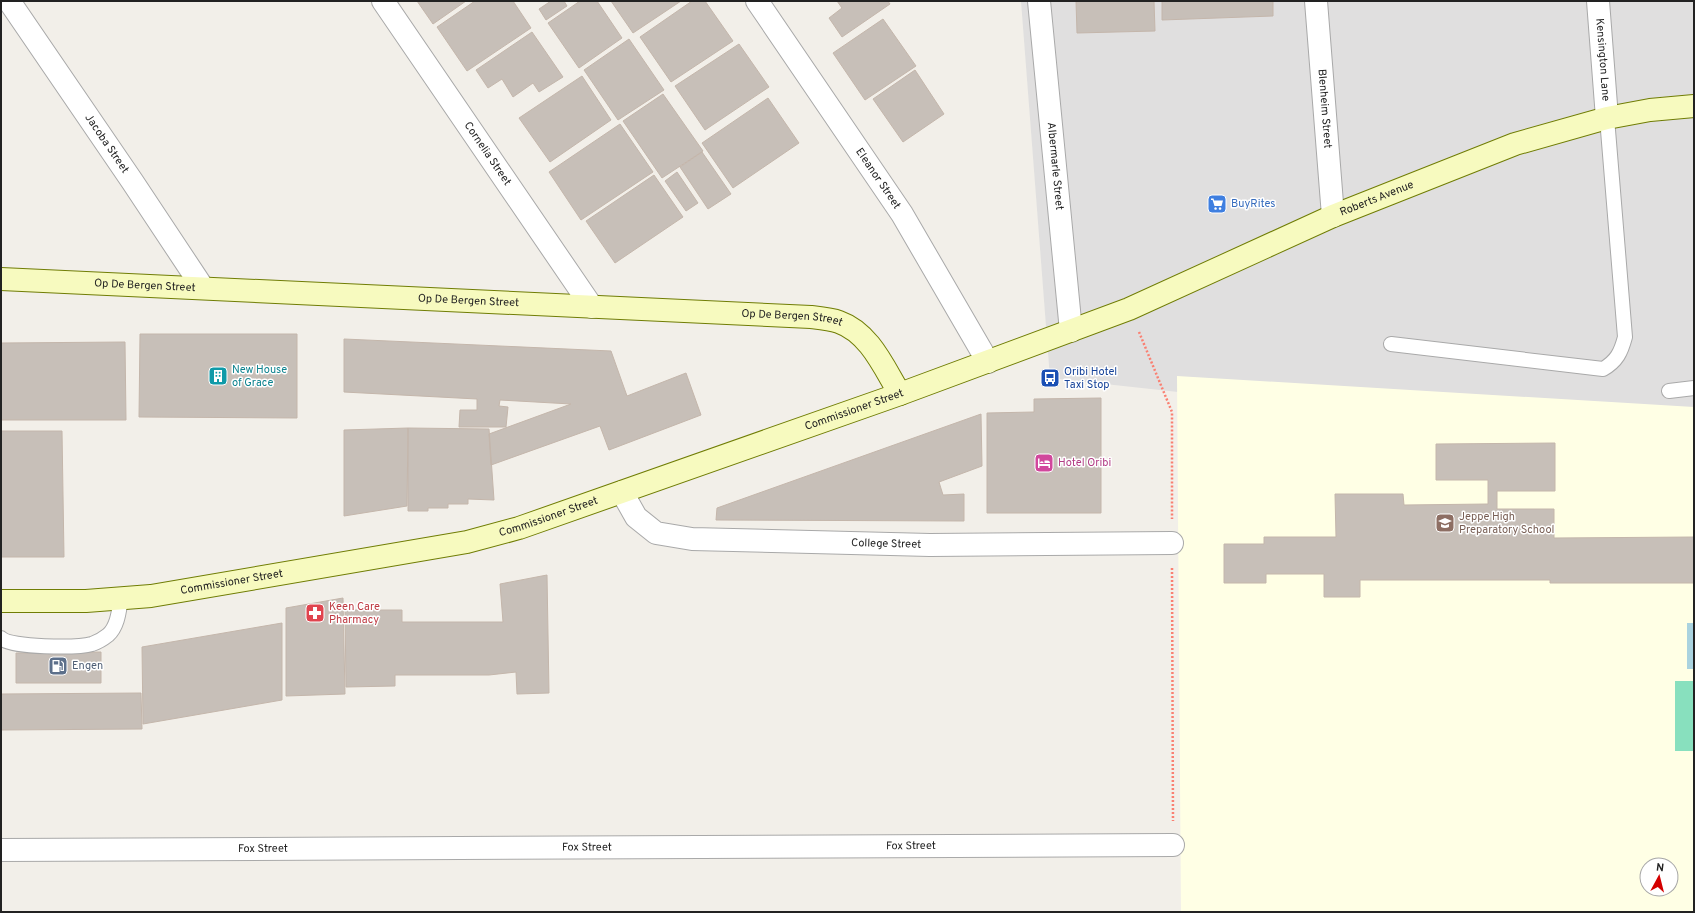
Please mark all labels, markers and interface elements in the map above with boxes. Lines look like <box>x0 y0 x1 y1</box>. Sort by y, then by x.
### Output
street label: Kensington Lane <box>1592 18 1613 102</box>
street label: Blenheim Street <box>1314 68 1335 149</box>
street label: Jacoba Street <box>81 111 132 176</box>
street label: Cornelia Street <box>461 119 514 188</box>
street label: Albermarle Street <box>1044 122 1066 211</box>
street label: Eleanor Street <box>852 145 904 212</box>
street label: Roberts Avenue <box>1338 178 1416 220</box>
supermarket icon: BuyRites <box>1206 193 1228 215</box>
place label: BuyRites <box>1231 197 1275 211</box>
street label: Op De Bergen Street <box>94 276 196 295</box>
street label: Op De Bergen Street <box>417 292 520 310</box>
street label: Op De Bergen Street <box>741 307 845 330</box>
place label: New House of Grace <box>232 363 287 390</box>
building icon: New House of Grace <box>207 365 229 387</box>
place label: Oribi Hotel Taxi Stop <box>1064 365 1117 392</box>
bus stop icon: Oribi Hotel Taxi Stop <box>1039 367 1061 389</box>
street label: Commissioner Street <box>803 386 906 434</box>
hotel icon: Hotel Oribi <box>1033 452 1055 474</box>
place label: Hotel Oribi <box>1058 456 1111 470</box>
street label: Commissioner Street <box>497 494 600 540</box>
place label: Jeppe High Preparatory School <box>1459 510 1554 537</box>
school or university icon: Jeppe High Preparatory School <box>1434 512 1456 534</box>
street label: College Street <box>851 536 921 552</box>
street label: Commissioner Street <box>179 567 284 598</box>
place label: Keen Care Pharmacy <box>329 600 380 627</box>
pharmacy icon: Keen Care Pharmacy <box>304 602 326 624</box>
fuel station icon: Engen <box>47 655 69 677</box>
place label: Engen <box>72 659 103 673</box>
street label: Fox Street <box>886 839 936 853</box>
street label: Fox Street <box>562 840 612 855</box>
street label: Fox Street <box>238 842 288 856</box>
north arrow <box>1639 857 1679 897</box>
text: N <box>1655 861 1665 875</box>

